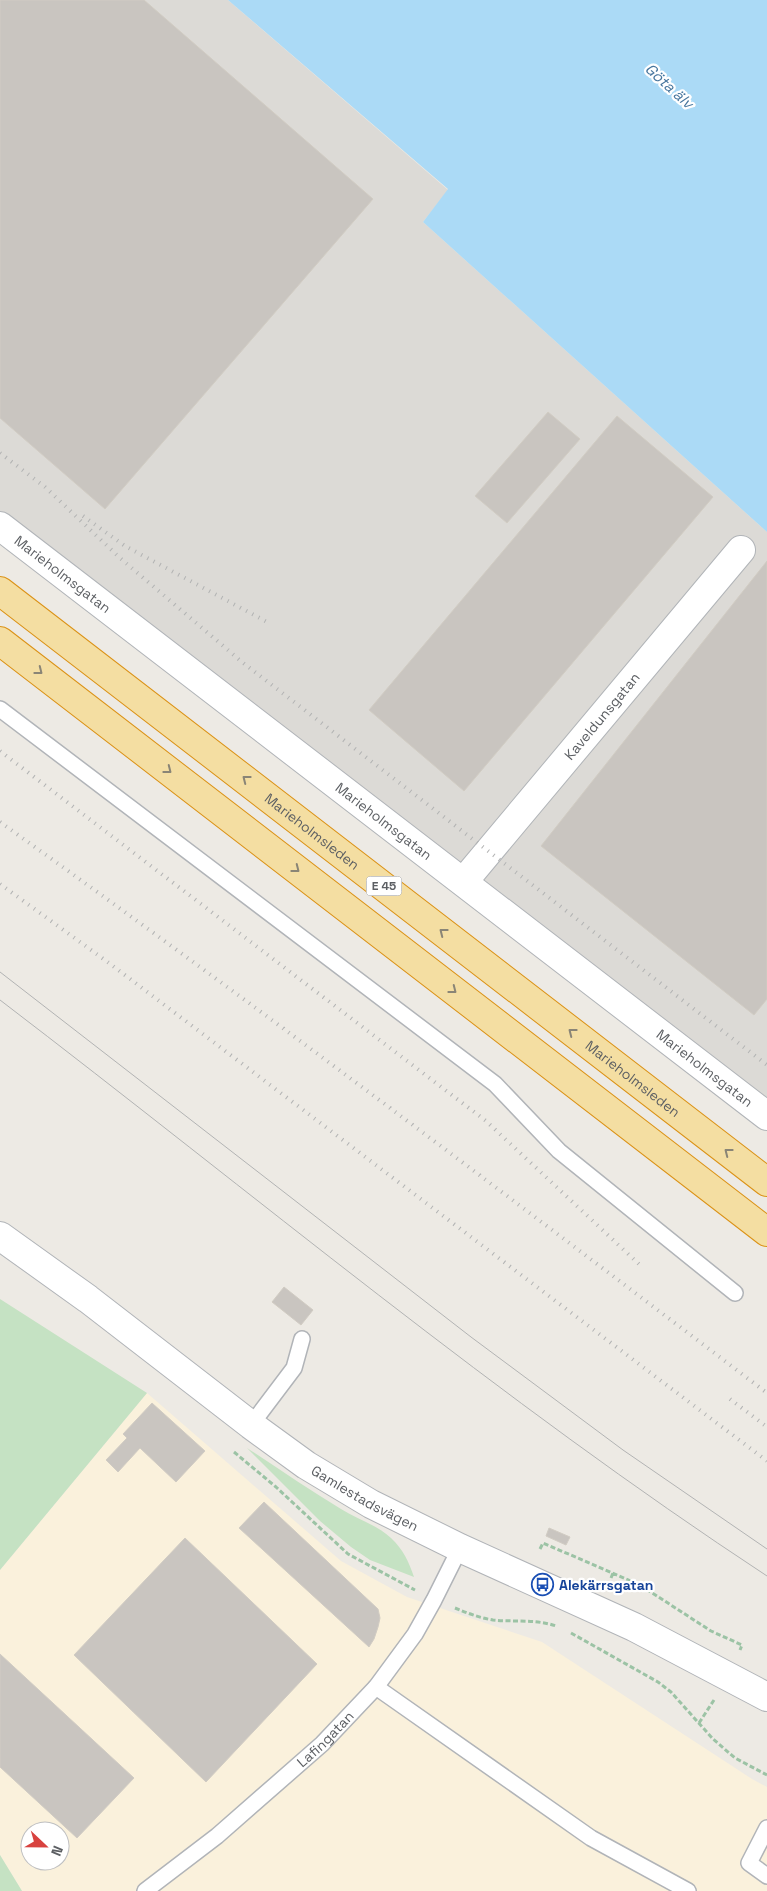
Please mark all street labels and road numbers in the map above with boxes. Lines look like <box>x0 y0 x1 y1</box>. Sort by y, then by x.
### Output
street label: Marieholmsgatan <box>11 531 114 617</box>
street label: Kaveldunsgatan <box>560 669 644 763</box>
street label: Marieholmsgatan <box>332 778 435 864</box>
street label: Marieholmsleden <box>261 789 363 874</box>
road number: E 45 <box>366 876 402 896</box>
street label: Marieholmsgatan <box>653 1025 756 1111</box>
street label: Marieholmsleden <box>582 1036 684 1121</box>
street label: Gamlestadsvägen <box>308 1461 421 1535</box>
street label: Lafingatan <box>293 1707 358 1771</box>

